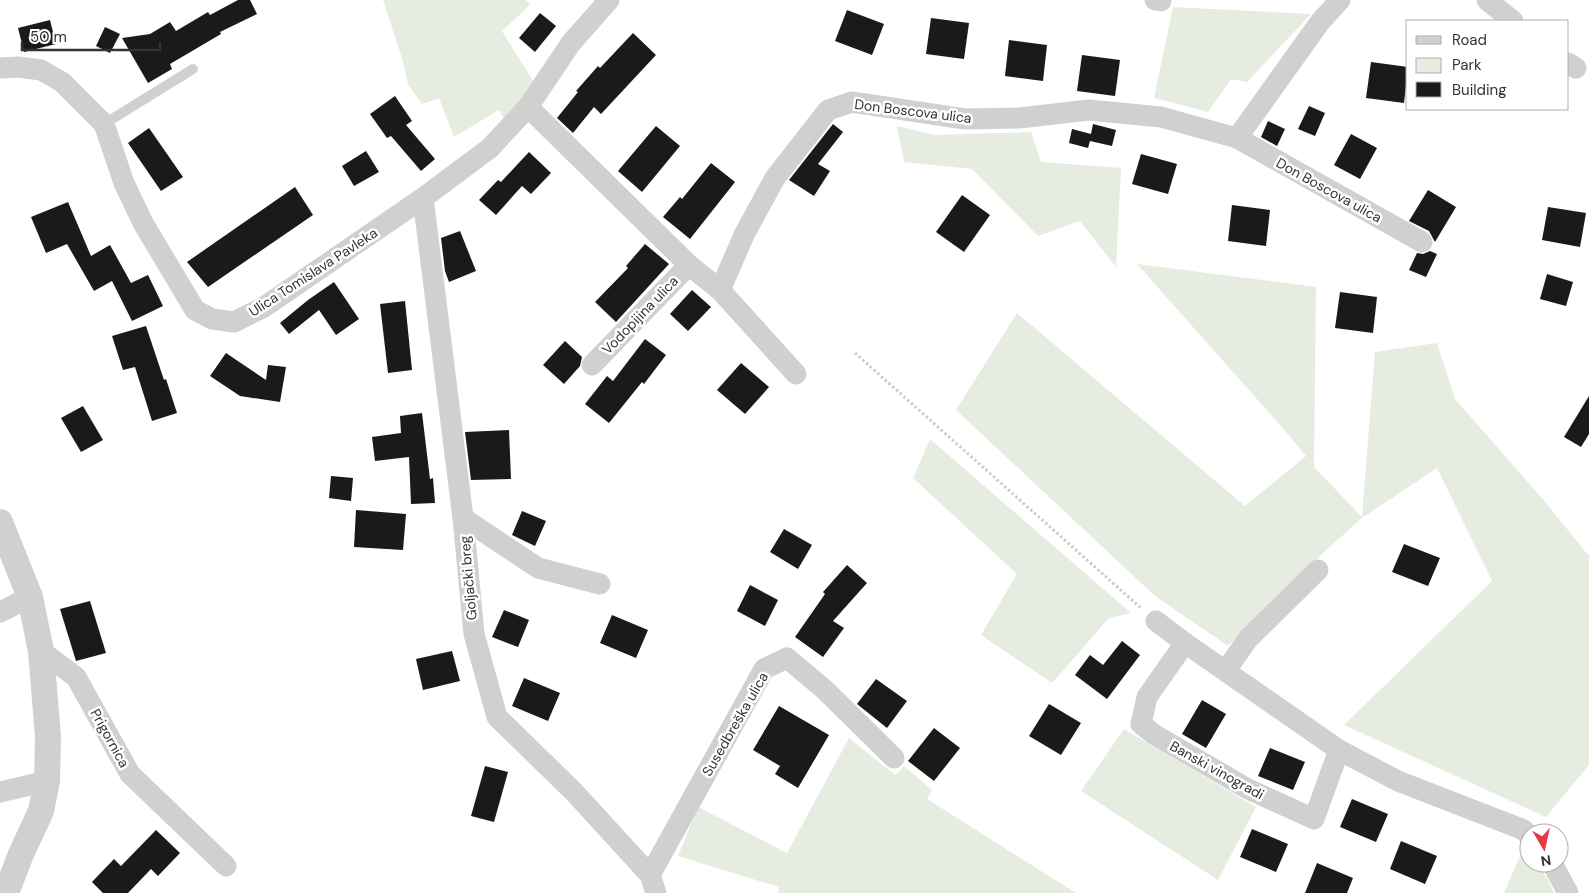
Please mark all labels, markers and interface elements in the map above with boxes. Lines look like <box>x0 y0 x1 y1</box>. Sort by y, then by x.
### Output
scale bar <box>22 20 160 52</box>
legend <box>1406 20 1569 110</box>
text: 50 m <box>30 27 67 47</box>
text: Road <box>1452 30 1487 50</box>
text: Park <box>1452 55 1482 75</box>
text: Building <box>1452 80 1507 100</box>
street label: Don Boscova ulica <box>853 95 973 127</box>
street label: Don Boscova ulica <box>1273 154 1385 226</box>
street label: Ulica Tomislava Pavleka <box>245 224 381 320</box>
street label: Vodopijina ulica <box>598 272 682 358</box>
street label: Goljački breg <box>455 535 481 621</box>
street label: Susedbreška ulica <box>698 669 772 779</box>
street label: Prigornica <box>86 705 134 771</box>
street label: Banski vinogradi <box>1167 737 1267 803</box>
north arrow <box>1519 823 1569 873</box>
text: N <box>1540 851 1552 871</box>

